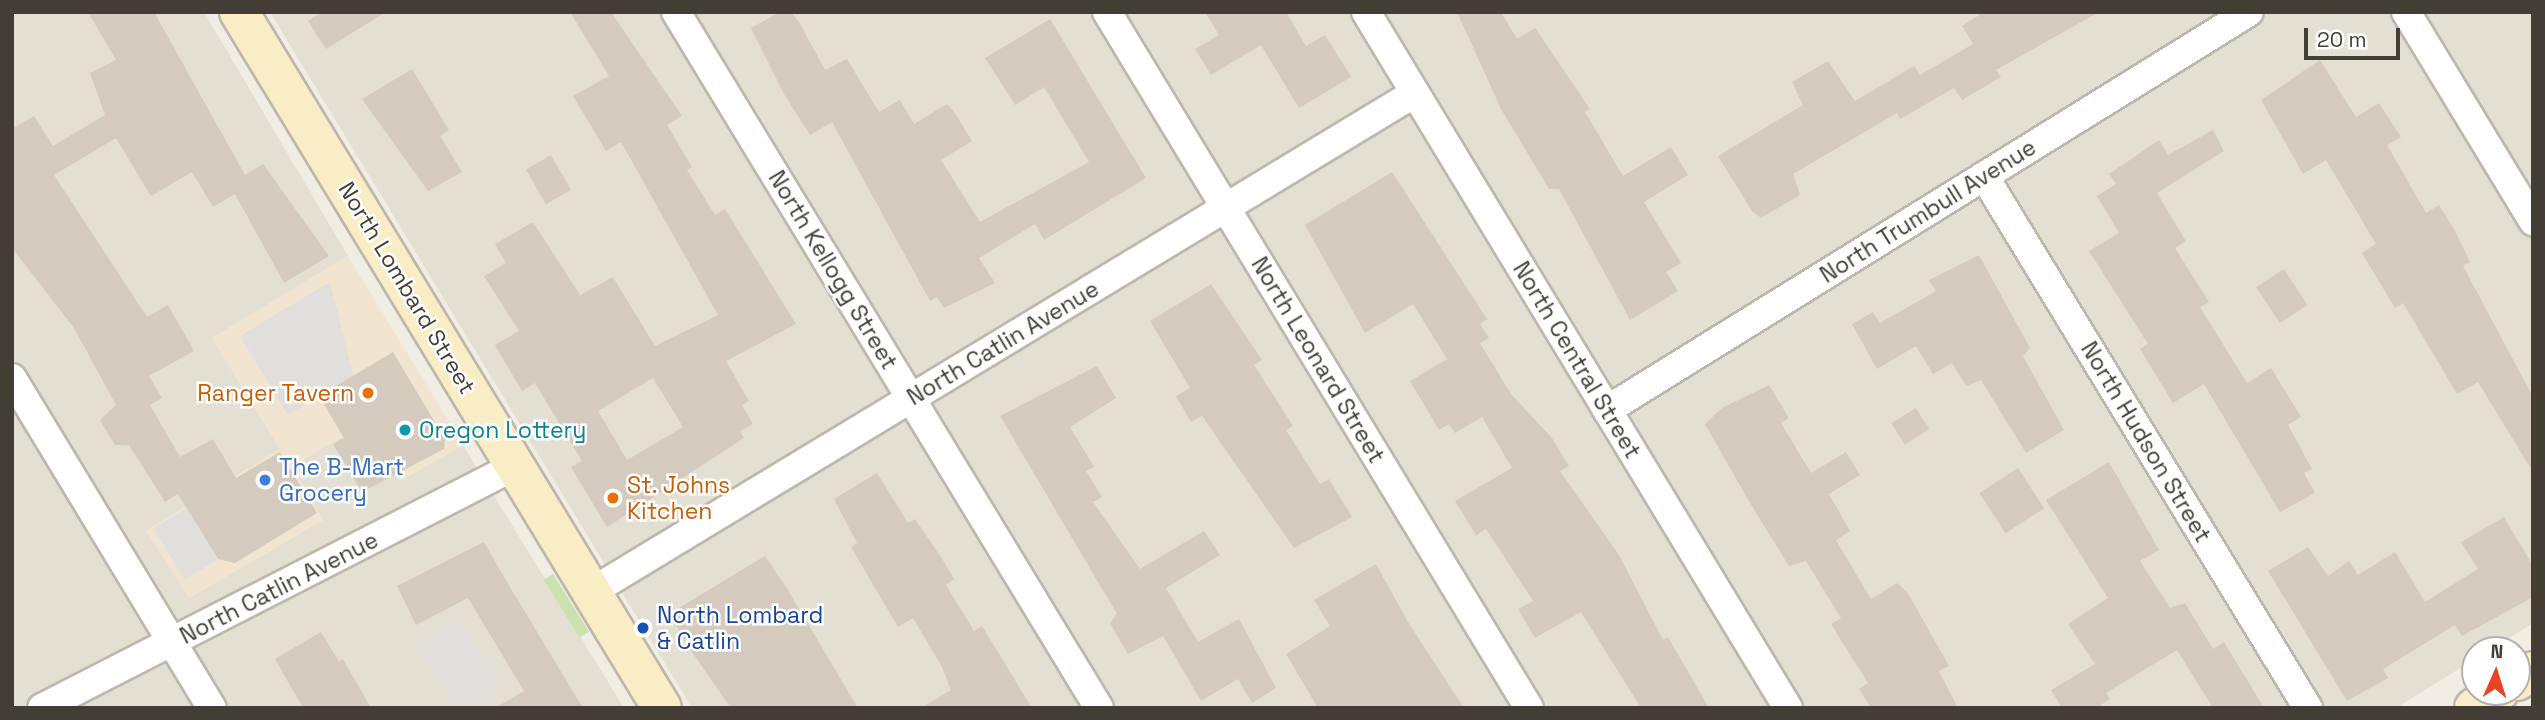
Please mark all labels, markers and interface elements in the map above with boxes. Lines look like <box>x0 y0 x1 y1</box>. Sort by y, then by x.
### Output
scale bar <box>2307 14 2403 58</box>
text: 20 m <box>2317 26 2367 53</box>
street label: North Trumbull Avenue <box>1815 133 2041 289</box>
street label: North Kellogg Street <box>763 166 903 374</box>
street label: North Lombard Street <box>333 177 481 399</box>
street label: North Leonard Street <box>1245 252 1391 468</box>
street label: North Central Street <box>1507 257 1647 463</box>
street label: North Catlin Avenue <box>902 275 1104 411</box>
street label: North Hudson Street <box>2075 337 2217 547</box>
place label: Ranger Tavern <box>197 379 354 407</box>
marker: Ranger Tavern <box>360 385 376 401</box>
place label: Oregon Lottery <box>419 416 586 444</box>
marker: Oregon Lottery <box>397 422 413 438</box>
place label: The B-Mart Grocery <box>279 453 404 507</box>
place label: St. Johns Kitchen <box>627 471 731 525</box>
marker: The B-Mart Grocery <box>257 472 273 488</box>
marker: St. Johns Kitchen <box>605 490 621 506</box>
street label: North Catlin Avenue <box>175 526 383 650</box>
place label: North Lombard & Catlin <box>657 601 823 655</box>
marker: North Lombard & Catlin <box>635 620 651 636</box>
north arrow <box>2461 636 2531 706</box>
text: N <box>2490 639 2504 664</box>

